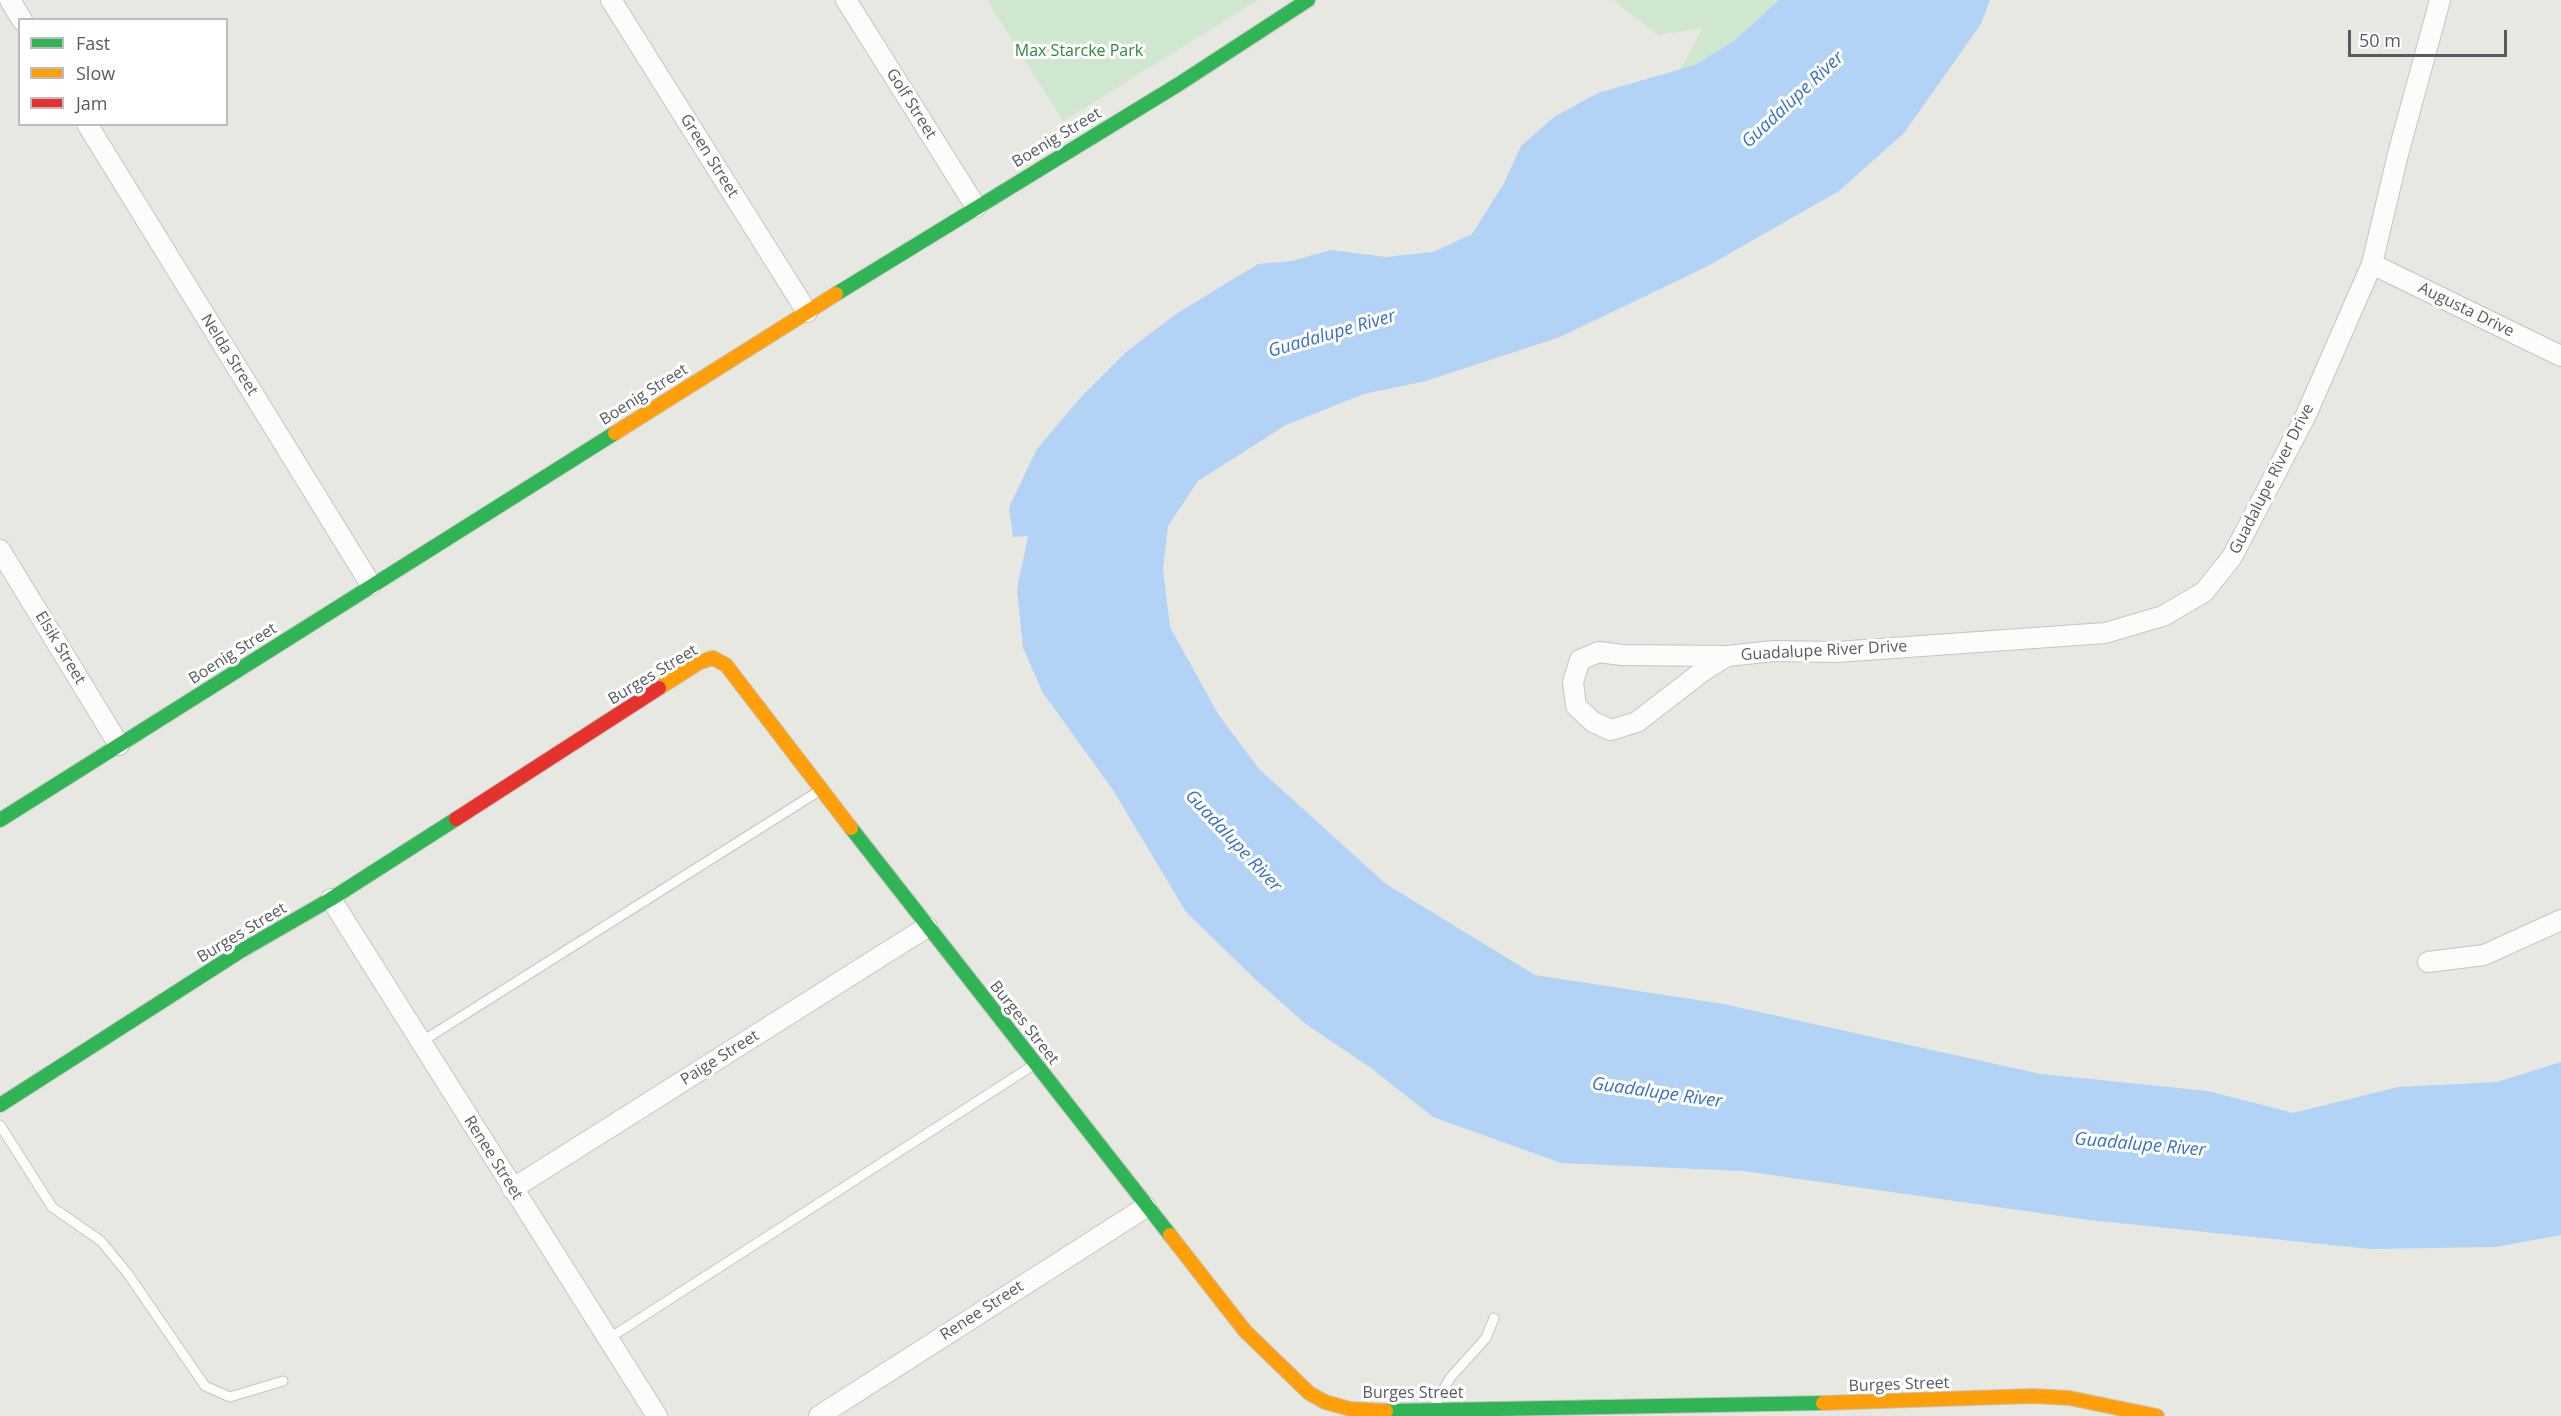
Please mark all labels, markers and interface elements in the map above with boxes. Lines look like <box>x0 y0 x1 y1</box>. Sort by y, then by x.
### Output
legend <box>18 18 228 126</box>
scale bar <box>2351 18 2510 56</box>
text: 50 m <box>2359 28 2401 52</box>
text: Fast <box>76 31 110 55</box>
park label: Max Starcke Park <box>1015 41 1143 61</box>
water label: Guadalupe River <box>1738 47 1848 153</box>
text: Slow <box>76 61 115 85</box>
street label: Golf Street <box>882 65 940 143</box>
text: Jam <box>76 91 108 115</box>
street label: Boenig Street <box>1009 104 1105 172</box>
street label: Green Street <box>676 111 742 201</box>
street label: Augusta Drive <box>2415 279 2517 341</box>
water label: Guadalupe River <box>1266 305 1398 363</box>
street label: Nelda Street <box>196 311 262 399</box>
street label: Boenig Street <box>596 360 692 430</box>
street label: Guadalupe River Drive <box>2226 400 2318 558</box>
street label: Elsik Street <box>31 608 89 688</box>
street label: Boenig Street <box>185 619 281 689</box>
street label: Guadalupe River Drive <box>1740 637 1908 665</box>
street label: Burges Street <box>605 641 701 709</box>
water label: Guadalupe River <box>1180 786 1286 896</box>
street label: Burges Street <box>194 899 290 967</box>
street label: Burges Street <box>985 977 1063 1069</box>
street label: Paige Street <box>677 1026 763 1090</box>
water label: Guadalupe River <box>1590 1073 1724 1113</box>
street label: Renee Street <box>460 1112 526 1204</box>
water label: Guadalupe River <box>2074 1129 2206 1161</box>
street label: Renee Street <box>937 1277 1027 1345</box>
street label: Burges Street <box>1848 1374 1950 1396</box>
street label: Burges Street <box>1363 1383 1463 1403</box>

